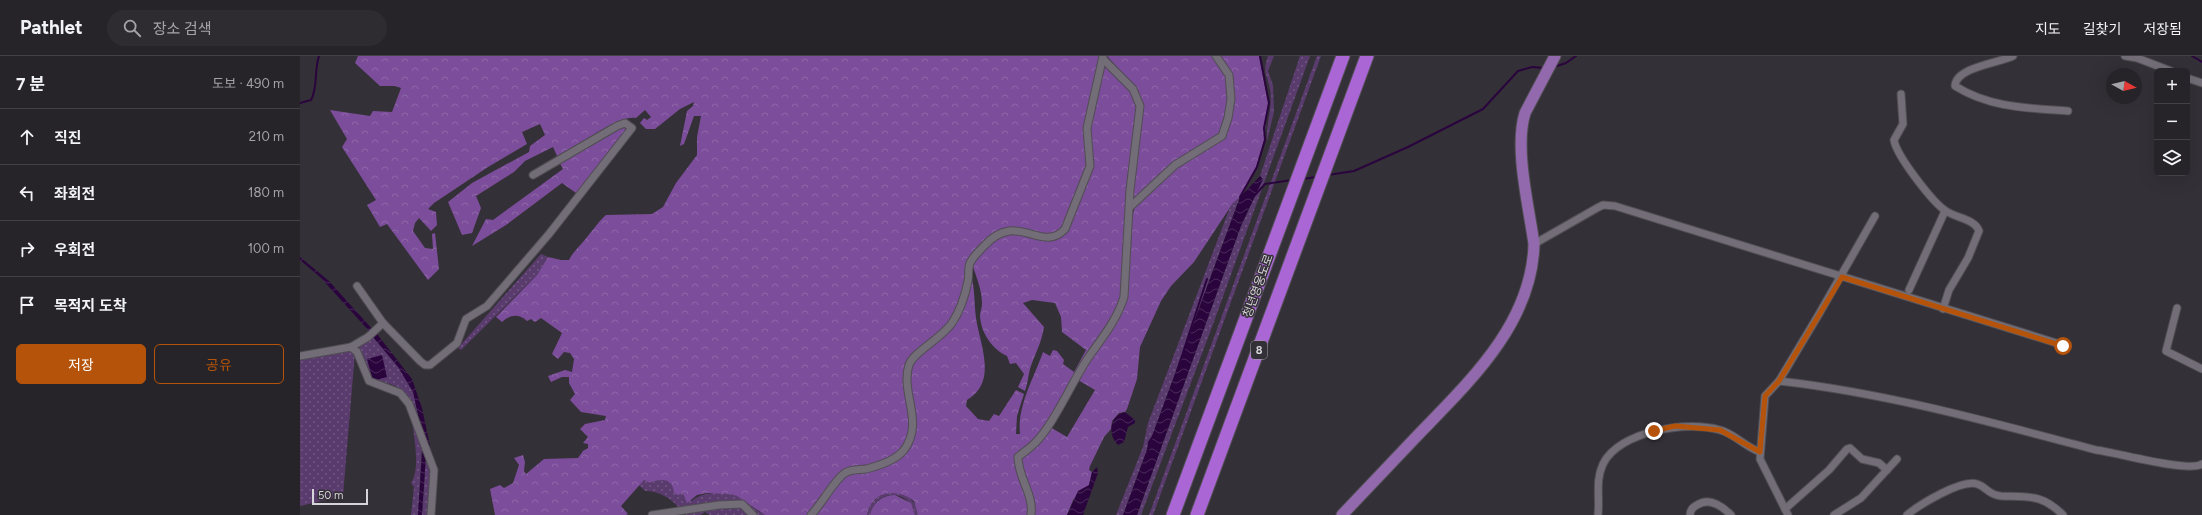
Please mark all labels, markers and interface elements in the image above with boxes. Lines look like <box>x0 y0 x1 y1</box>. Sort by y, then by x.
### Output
search box <box>107 10 387 46</box>
text: Pathlet <box>20 16 83 39</box>
icon: search <box>121 17 143 39</box>
text: 장소 검색 <box>153 20 212 38</box>
text: 지도 <box>2035 21 2061 38</box>
text: 길찾기 <box>2083 21 2121 38</box>
text: 저장됨 <box>2143 21 2182 38</box>
north arrow <box>2106 68 2142 104</box>
map controls <box>2154 68 2190 176</box>
button: + <box>2154 68 2190 104</box>
text: 7 분 <box>16 74 45 94</box>
text: 도보 · 490 m <box>212 76 284 91</box>
button: − <box>2154 104 2190 140</box>
icon: ahead <box>16 126 38 148</box>
text: 직진 <box>54 129 82 147</box>
text: 210 m <box>249 129 284 144</box>
button: layers <box>2154 140 2190 176</box>
icon: left <box>16 182 38 204</box>
text: 좌회전 <box>54 185 95 203</box>
text: 180 m <box>248 185 284 200</box>
icon: right <box>16 238 38 260</box>
text: 우회전 <box>54 241 95 259</box>
text: 100 m <box>248 241 284 256</box>
street label: 청년영웅도로 <box>1240 252 1276 320</box>
icon: arrive <box>16 294 38 316</box>
text: 목적지 도착 <box>54 297 127 315</box>
route start <box>2054 337 2072 355</box>
road number: 8 <box>1251 341 1267 359</box>
button: 저장 <box>16 344 146 384</box>
button: 공유 <box>154 344 284 384</box>
route end <box>1645 422 1663 440</box>
scale bar <box>312 487 368 506</box>
text: 50 m <box>318 489 343 502</box>

